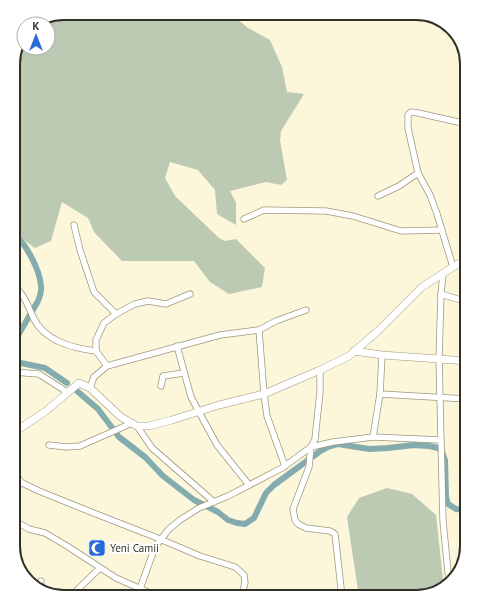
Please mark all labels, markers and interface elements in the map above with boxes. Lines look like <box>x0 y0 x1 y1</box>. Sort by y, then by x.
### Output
north arrow <box>16 16 56 56</box>
text: K <box>33 19 40 33</box>
mosque icon: Yeni Camii <box>87 538 107 558</box>
place label: Yeni Camii <box>110 541 159 555</box>

